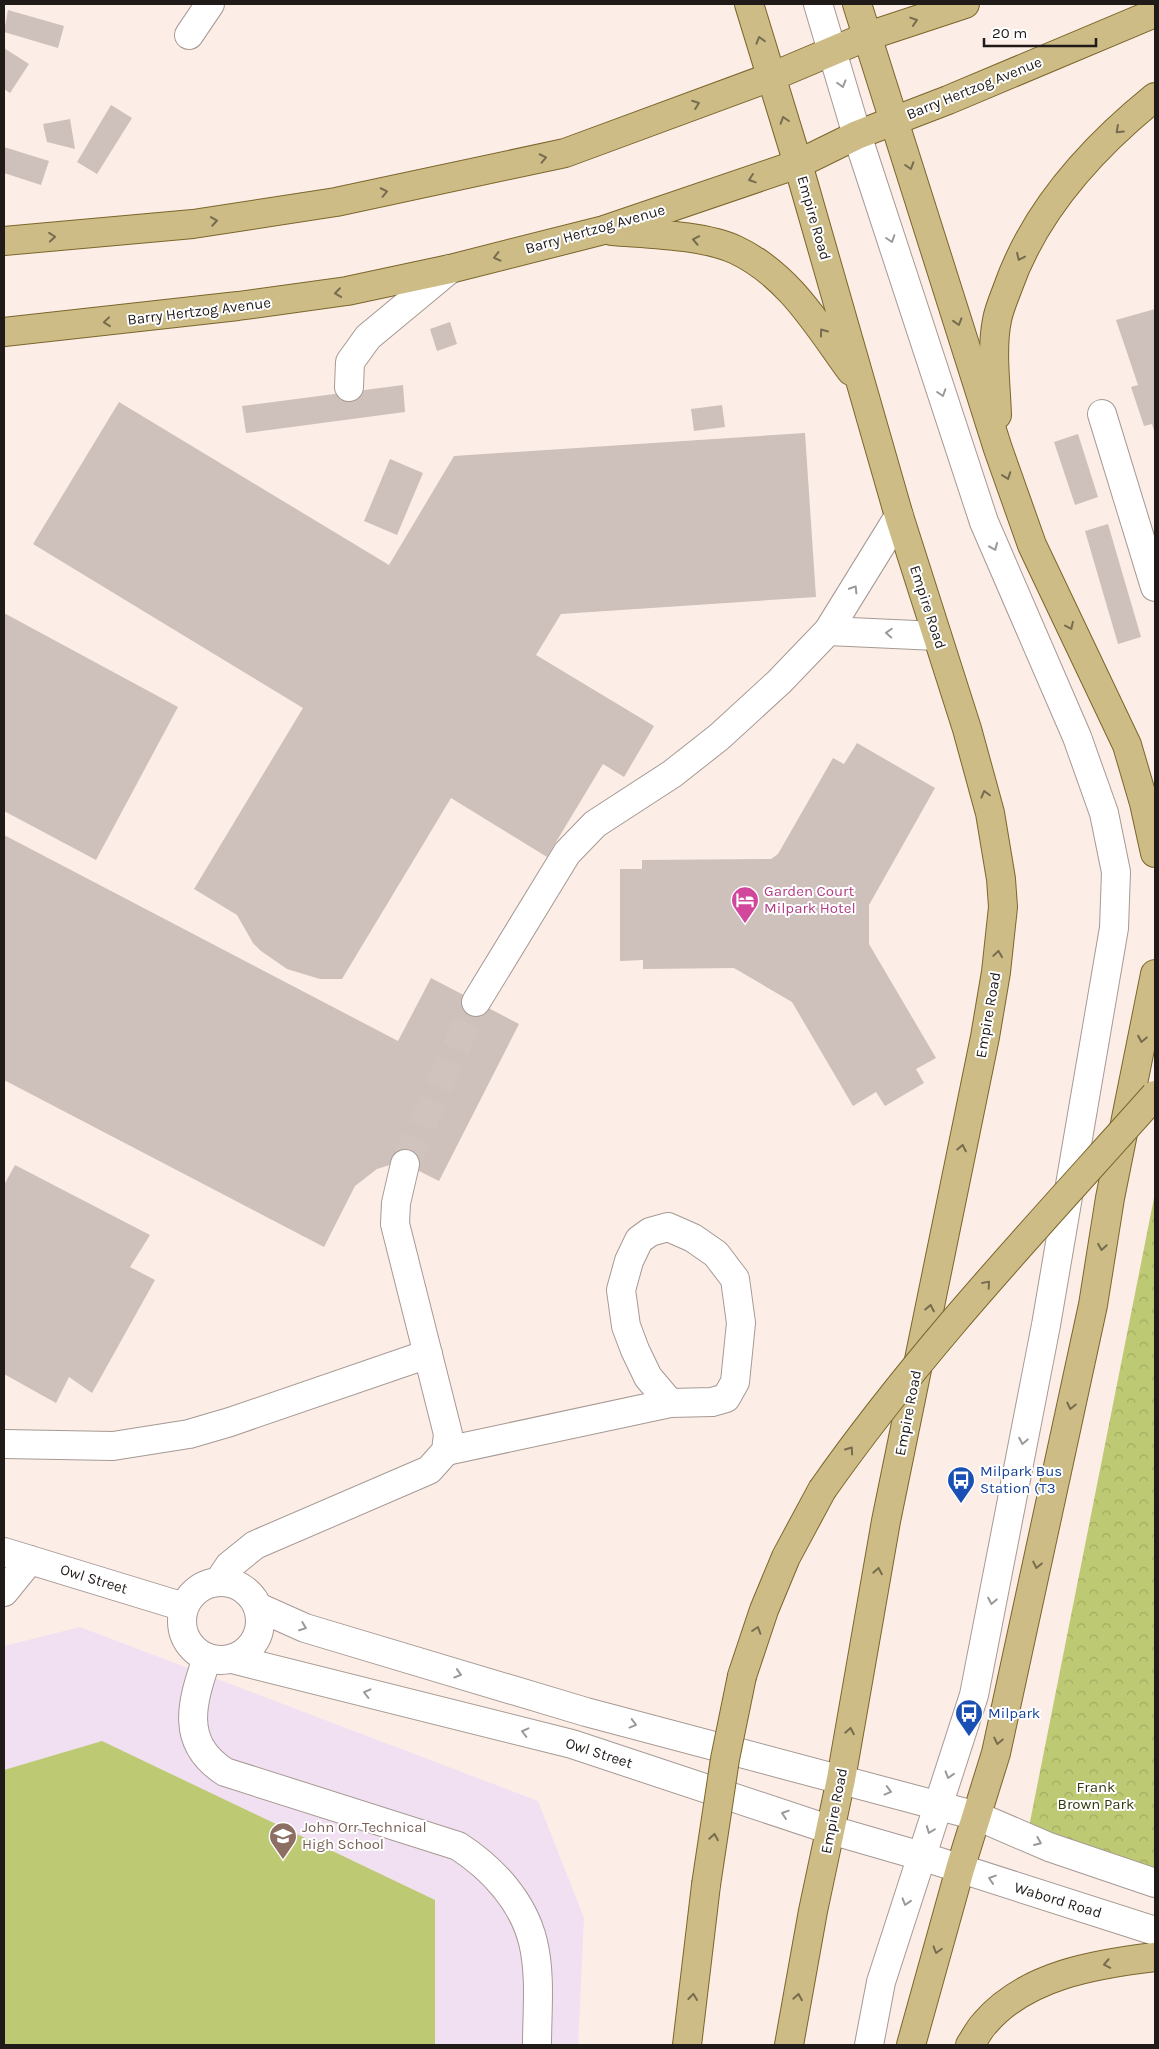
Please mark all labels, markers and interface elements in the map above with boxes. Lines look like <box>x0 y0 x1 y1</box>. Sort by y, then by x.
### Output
scale bar <box>984 15 1096 47</box>
one-way arrow <box>910 17 918 27</box>
text: 20 m <box>992 24 1027 42</box>
one-way arrow <box>756 37 766 45</box>
street label: Barry Hertzog Avenue <box>904 53 1044 123</box>
one-way arrow <box>837 79 847 87</box>
one-way arrow <box>691 100 700 110</box>
one-way arrow <box>780 117 790 125</box>
one-way arrow <box>1116 124 1125 133</box>
one-way arrow <box>538 153 547 163</box>
one-way arrow <box>904 162 914 170</box>
one-way arrow <box>748 173 757 183</box>
street label: Empire Road <box>793 174 835 262</box>
one-way arrow <box>380 187 388 198</box>
street label: Barry Hertzog Avenue <box>523 200 667 258</box>
one-way arrow <box>210 216 218 226</box>
one-way arrow <box>49 232 57 243</box>
one-way arrow <box>885 234 895 243</box>
one-way arrow <box>692 236 701 246</box>
one-way arrow <box>492 251 501 262</box>
one-way arrow <box>1015 252 1026 261</box>
one-way arrow <box>334 287 342 297</box>
street label: Barry Hertzog Avenue <box>126 293 272 329</box>
one-way arrow <box>103 316 111 327</box>
one-way arrow <box>952 317 962 325</box>
one-way arrow <box>820 329 829 338</box>
one-way arrow <box>936 389 946 397</box>
one-way arrow <box>1001 472 1011 480</box>
one-way arrow <box>988 542 999 551</box>
street label: Empire Road <box>906 563 950 651</box>
one-way arrow <box>848 585 857 595</box>
one-way arrow <box>1063 621 1074 630</box>
one-way arrow <box>884 628 892 639</box>
one-way arrow <box>980 790 990 798</box>
place label: Garden Court Milpark Hotel <box>764 882 856 917</box>
hotel icon: Garden Court Milpark Hotel <box>730 885 760 924</box>
one-way arrow <box>992 950 1003 958</box>
street label: Empire Road <box>972 971 1004 1059</box>
one-way arrow <box>1137 1034 1148 1043</box>
one-way arrow <box>956 1144 967 1153</box>
one-way arrow <box>1098 1242 1108 1251</box>
one-way arrow <box>981 1281 990 1290</box>
one-way arrow <box>924 1303 934 1312</box>
street label: Empire Road <box>891 1369 925 1457</box>
one-way arrow <box>1066 1402 1077 1411</box>
one-way arrow <box>1019 1437 1029 1445</box>
one-way arrow <box>844 1446 853 1456</box>
place label: Milpark Bus Station (T3 <box>980 1462 1062 1497</box>
bus stop icon: Milpark Bus Station (T3 <box>946 1465 976 1504</box>
street label: Owl Street <box>58 1560 130 1598</box>
one-way arrow <box>1032 1560 1043 1569</box>
one-way arrow <box>872 1566 882 1575</box>
one-way arrow <box>987 1596 998 1605</box>
one-way arrow <box>298 1621 307 1631</box>
one-way arrow <box>751 1626 761 1634</box>
one-way arrow <box>454 1668 462 1678</box>
one-way arrow <box>363 1688 372 1699</box>
bus stop icon: Milpark <box>954 1698 984 1737</box>
place label: Milpark <box>988 1704 1040 1722</box>
one-way arrow <box>629 1718 638 1729</box>
one-way arrow <box>844 1726 854 1735</box>
one-way arrow <box>520 1727 529 1738</box>
street label: Owl Street <box>563 1734 635 1772</box>
one-way arrow <box>994 1736 1004 1745</box>
street label: Empire Road <box>817 1767 851 1855</box>
one-way arrow <box>945 1770 955 1779</box>
park label: Frank Brown Park <box>1058 1778 1134 1813</box>
one-way arrow <box>884 1786 892 1796</box>
one-way arrow <box>781 1810 790 1820</box>
place label: John Orr Technical High School <box>302 1818 427 1853</box>
school or university icon: John Orr Technical High School <box>268 1821 298 1860</box>
one-way arrow <box>926 1826 936 1834</box>
one-way arrow <box>708 1832 718 1841</box>
one-way arrow <box>1033 1835 1042 1846</box>
one-way arrow <box>988 1875 997 1885</box>
street label: Wabord Road <box>1012 1878 1104 1922</box>
one-way arrow <box>902 1897 912 1906</box>
one-way arrow <box>932 1945 943 1954</box>
one-way arrow <box>1103 1958 1111 1968</box>
one-way arrow <box>687 1993 698 2001</box>
one-way arrow <box>792 1993 802 2002</box>

